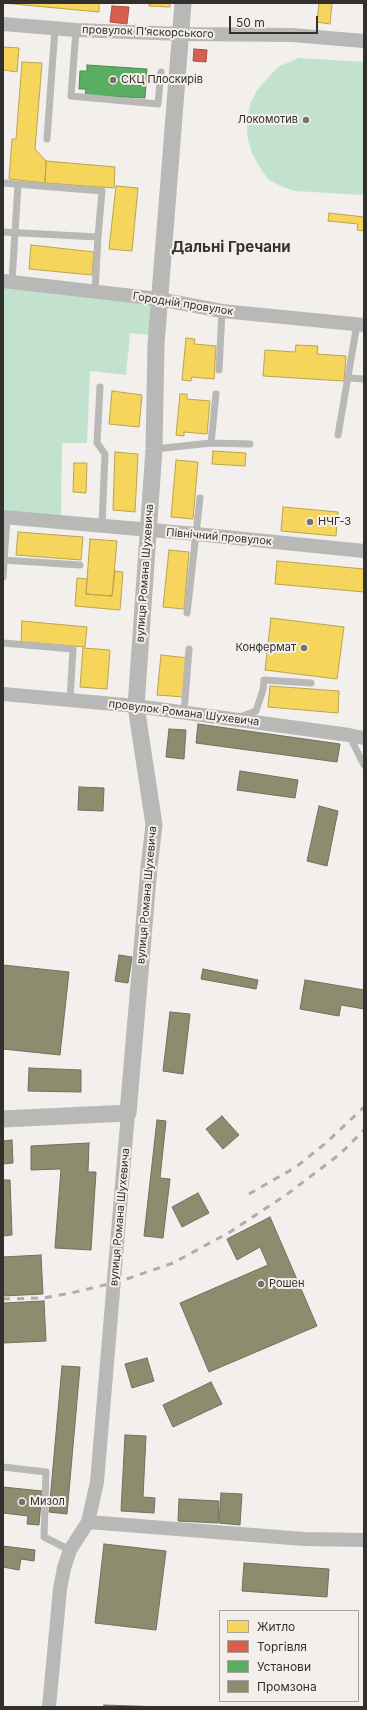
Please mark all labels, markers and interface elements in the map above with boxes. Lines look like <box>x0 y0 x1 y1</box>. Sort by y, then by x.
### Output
scale bar <box>231 8 320 34</box>
text: 50 m <box>236 15 265 30</box>
street label: провулок Пʼяскорського <box>82 23 214 41</box>
place label: СКЦ Плоскирів <box>121 73 203 87</box>
marker: СКЦ Плоскирів <box>108 75 118 85</box>
place label: Локомотив <box>238 113 298 127</box>
marker: Локомотив <box>301 115 311 125</box>
district label: Дальні Гречани <box>171 238 291 256</box>
street label: Городній провулок <box>132 290 234 318</box>
street label: вулиця Романа Шухевича <box>134 503 156 643</box>
place label: НЧГ-3 <box>318 515 351 529</box>
marker: НЧГ-3 <box>305 517 315 527</box>
street label: Північний провулок <box>166 526 272 548</box>
place label: Конфермат <box>235 641 296 655</box>
marker: Конфермат <box>299 643 309 653</box>
street label: провулок Романа Шухевича <box>108 697 260 729</box>
street label: вулиця Романа Шухевича <box>134 825 160 965</box>
street label: вулиця Романа Шухевича <box>107 1147 133 1287</box>
place label: Рошен <box>269 1277 305 1291</box>
marker: Рошен <box>256 1279 266 1289</box>
place label: Мизол <box>30 1495 65 1509</box>
marker: Мизол <box>17 1497 27 1507</box>
legend <box>219 1610 359 1702</box>
text: Житло <box>257 1619 295 1634</box>
text: Торгівля <box>257 1639 307 1654</box>
text: Установи <box>257 1659 311 1674</box>
text: Промзона <box>257 1679 317 1694</box>

